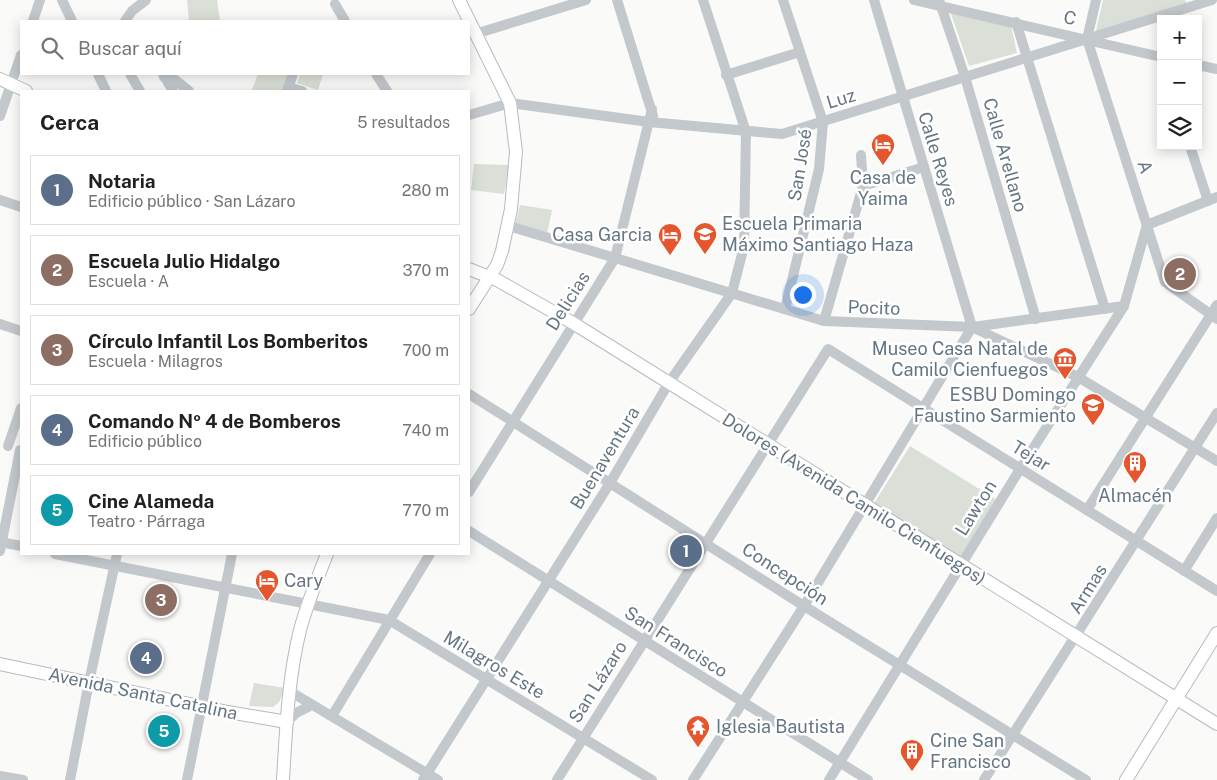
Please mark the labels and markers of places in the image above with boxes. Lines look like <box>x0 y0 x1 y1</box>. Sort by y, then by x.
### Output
hotel icon: Casa de Yaima <box>870 132 896 166</box>
place label: Casa de Yaima <box>850 167 916 209</box>
place label: Escuela Primaria Máximo Santiago Haza <box>722 213 913 255</box>
school or university icon: Escuela Primaria Máximo Santiago Haza <box>692 221 718 255</box>
hotel icon: Casa Garcia <box>657 222 683 256</box>
place label: Casa Garcia <box>552 224 652 245</box>
pin: 2 <box>1164 255 1196 293</box>
place label: Museo Casa Natal de Camilo Cienfuegos <box>872 338 1048 380</box>
museum icon: Museo Casa Natal de Camilo Cienfuegos <box>1052 346 1078 380</box>
place label: ESBU Domingo Faustino Sarmiento <box>914 384 1076 426</box>
school or university icon: ESBU Domingo Faustino Sarmiento <box>1080 392 1106 426</box>
building icon: Almacén <box>1122 450 1148 484</box>
place label: Almacén <box>1098 485 1172 506</box>
pin: 1 <box>670 532 702 570</box>
hotel icon: Cary <box>254 568 280 602</box>
place label: Cary <box>284 570 324 591</box>
pin: 3 <box>145 581 177 619</box>
pin: 4 <box>130 639 162 677</box>
pin: 5 <box>148 712 180 750</box>
temple icon: Iglesia Bautista <box>685 714 711 748</box>
place label: Iglesia Bautista <box>716 716 845 737</box>
place label: Cine San Francisco <box>930 730 1011 772</box>
building icon: Cine San Francisco <box>899 738 925 772</box>

